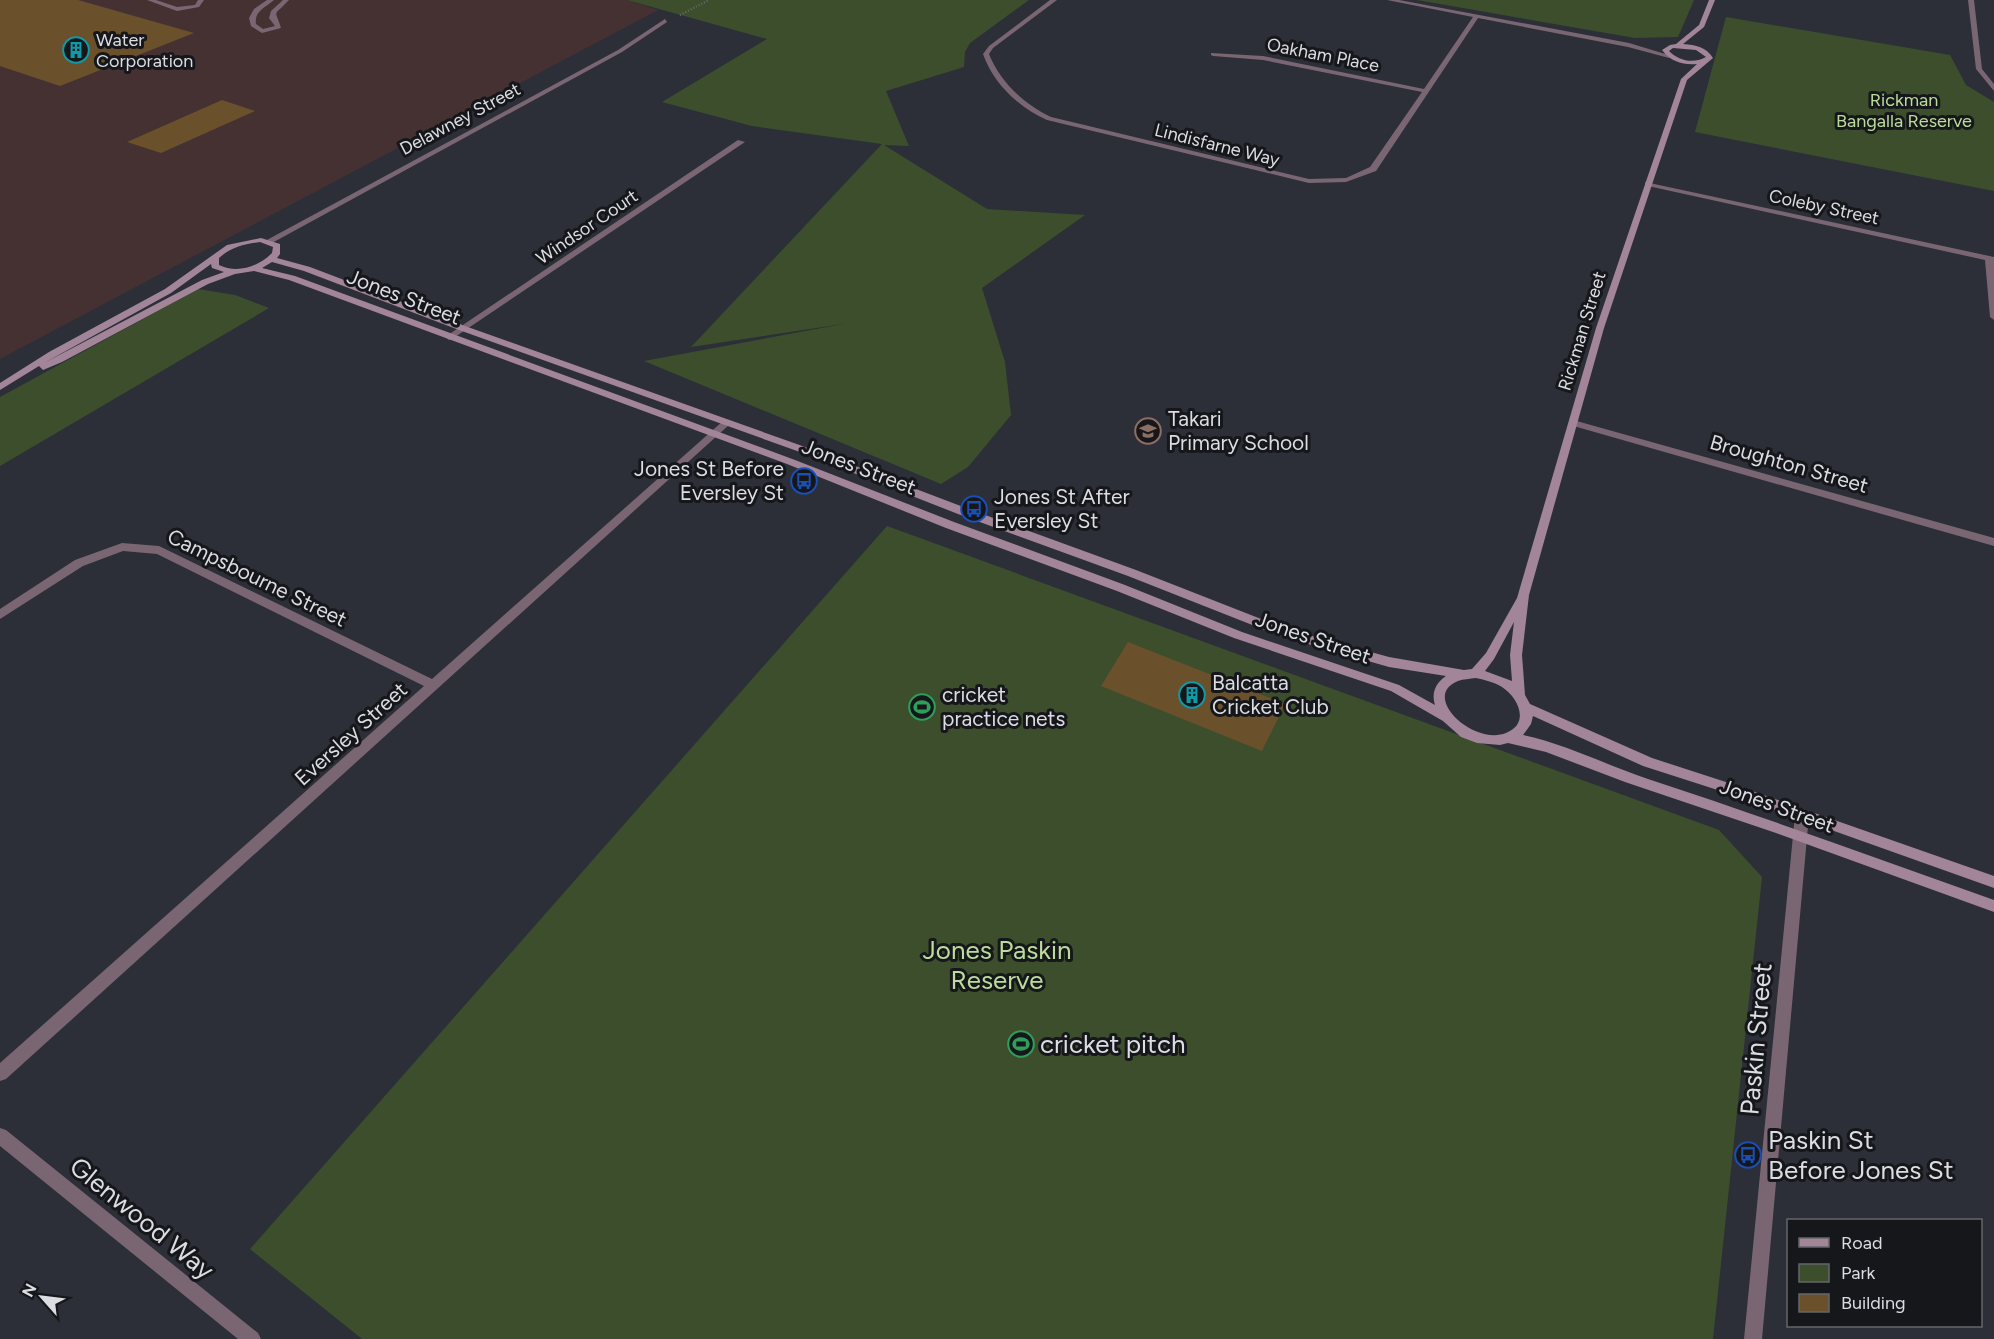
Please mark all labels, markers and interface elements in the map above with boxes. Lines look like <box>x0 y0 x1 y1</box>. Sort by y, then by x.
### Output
place label: Water Corporation <box>96 29 193 72</box>
street label: Oakham Place <box>1265 33 1381 77</box>
building icon: Water Corporation <box>61 35 91 65</box>
street label: Delawney Street <box>396 78 524 160</box>
park label: Rickman Bangalla Reserve <box>1836 89 1972 132</box>
street label: Lindisfarne Way <box>1152 119 1282 171</box>
street label: Windsor Court <box>532 185 642 269</box>
street label: Coleby Street <box>1767 185 1881 229</box>
street label: Jones Street <box>344 263 465 330</box>
street label: Rickman Street <box>1553 269 1611 393</box>
place label: Takari Primary School <box>1168 406 1309 455</box>
school or university icon: Takari Primary School <box>1133 416 1163 446</box>
street label: Broughton Street <box>1707 429 1871 498</box>
street label: Jones Street <box>799 433 920 500</box>
place label: Jones St Before Eversley St <box>634 456 784 505</box>
bus stop icon: Jones St Before Eversley St <box>789 466 819 496</box>
place label: Jones St After Eversley St <box>994 484 1130 533</box>
bus stop icon: Jones St After Eversley St <box>959 494 989 524</box>
street label: Campsbourne Street <box>163 523 351 632</box>
street label: Jones Street <box>1252 606 1374 669</box>
place label: Balcatta Cricket Club <box>1212 670 1329 719</box>
street label: Eversley Street <box>289 677 412 791</box>
building icon: Balcatta Cricket Club <box>1177 680 1207 710</box>
place label: cricket practice nets <box>942 682 1065 731</box>
sports icon: cricket practice nets <box>907 692 937 722</box>
street label: Jones Street <box>1717 773 1838 838</box>
park label: Jones Paskin Reserve <box>922 934 1072 996</box>
street label: Paskin Street <box>1733 961 1779 1116</box>
place label: cricket pitch <box>1040 1028 1185 1060</box>
sports icon: cricket pitch <box>1006 1029 1036 1059</box>
place label: Paskin St Before Jones St <box>1768 1124 1954 1186</box>
bus stop icon: Paskin St Before Jones St <box>1733 1140 1763 1170</box>
street label: Glenwood Way <box>63 1150 221 1286</box>
legend <box>1787 1219 1982 1327</box>
text: Road <box>1841 1232 1882 1254</box>
text: Park <box>1841 1262 1876 1284</box>
north arrow <box>12 1267 72 1327</box>
text: N <box>18 1280 40 1300</box>
text: Building <box>1841 1292 1906 1314</box>

